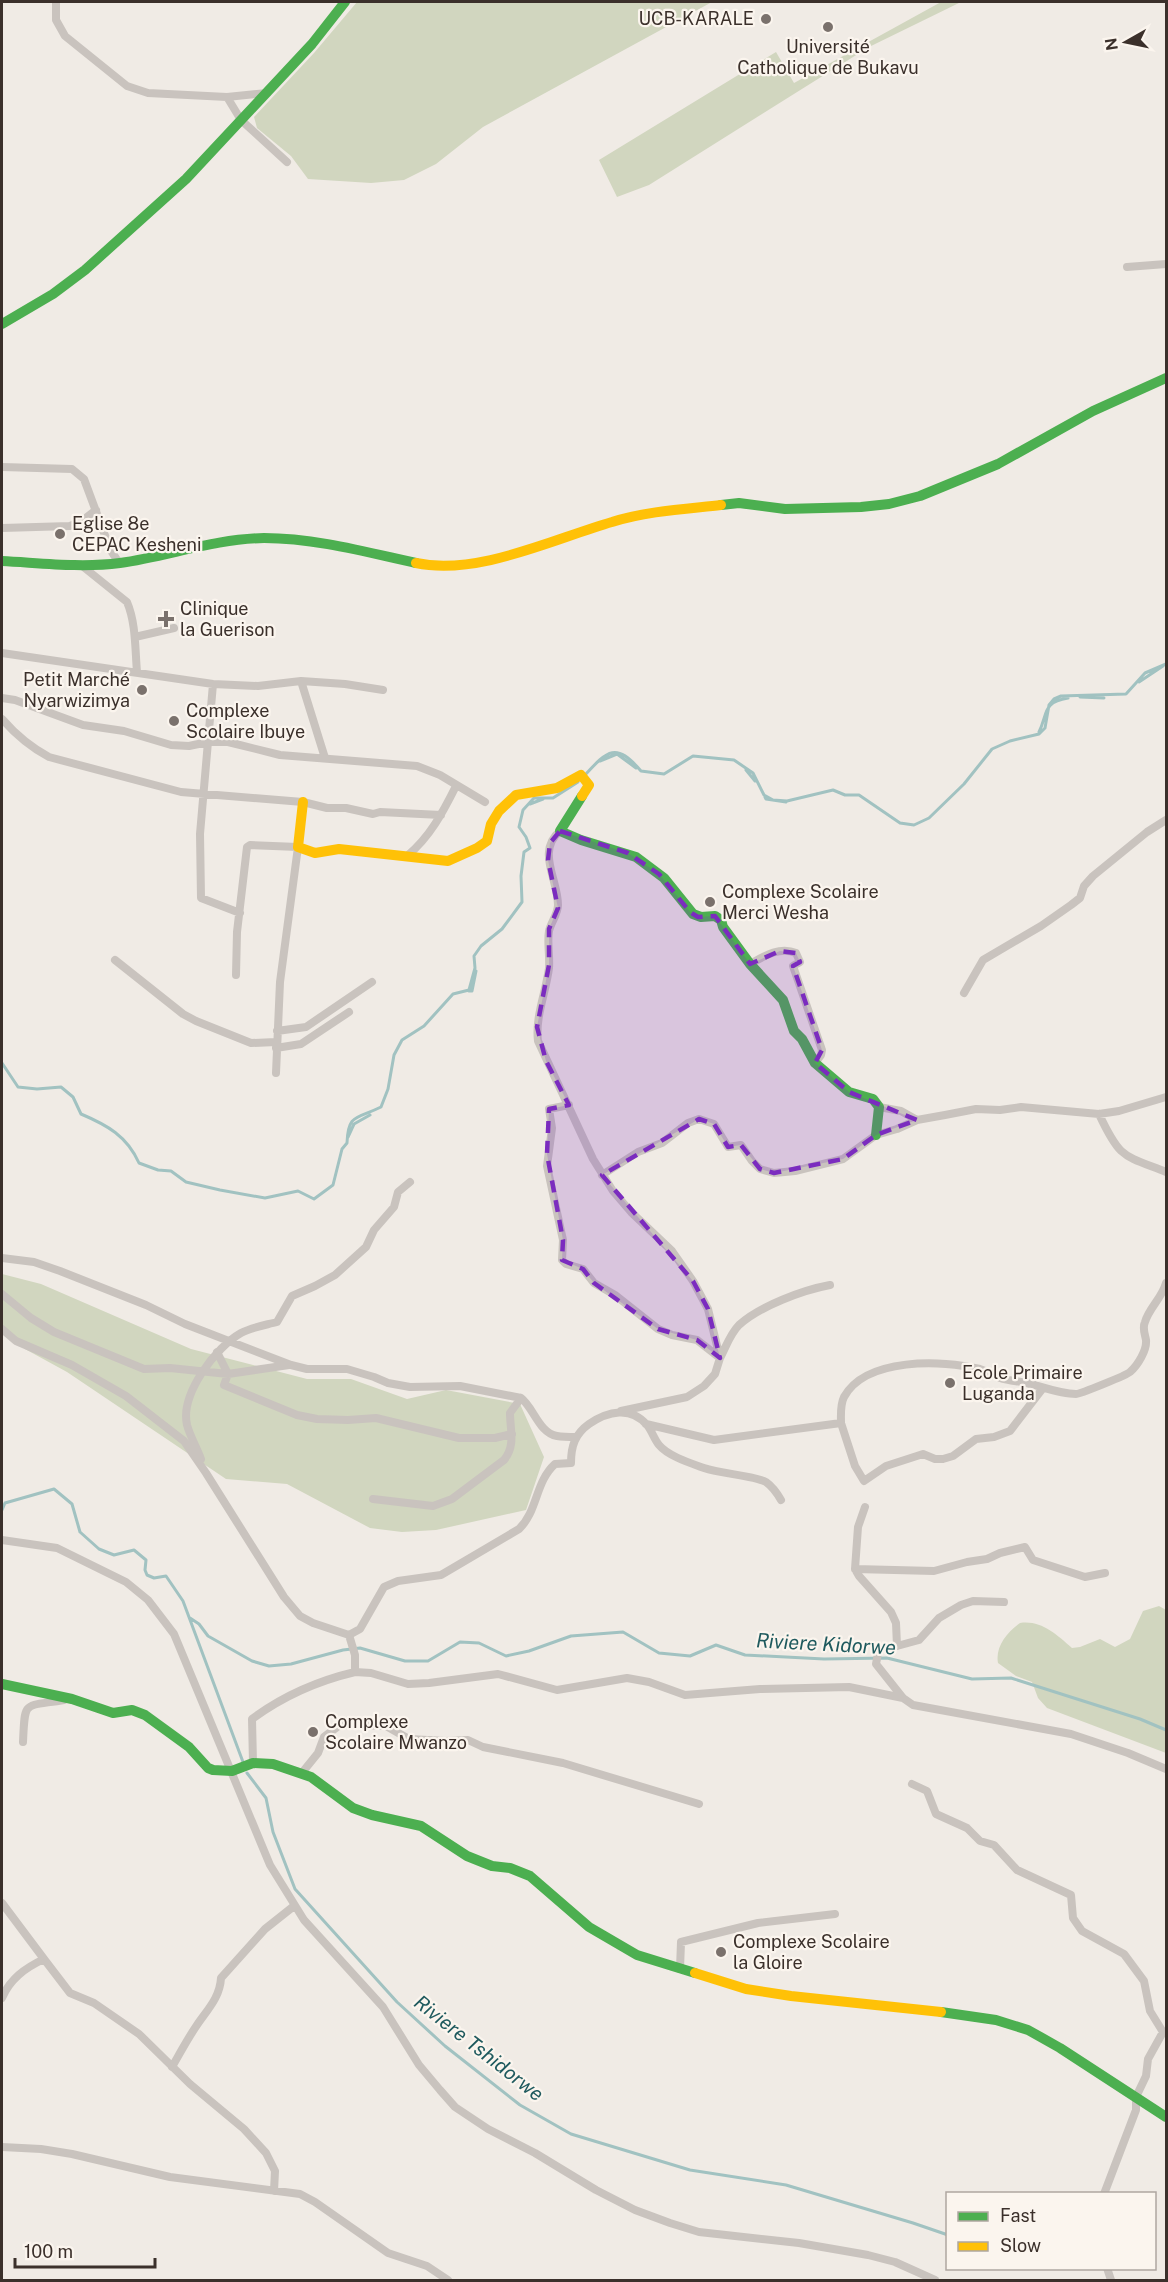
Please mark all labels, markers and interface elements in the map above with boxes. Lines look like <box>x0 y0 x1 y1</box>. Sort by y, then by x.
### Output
place label: UCB-KARALE <box>638 8 754 29</box>
marker: UCB-KARALE <box>759 12 773 26</box>
north arrow <box>1096 12 1156 72</box>
marker: Université Catholique de Bukavu <box>821 20 835 34</box>
place label: Université Catholique de Bukavu <box>737 36 919 78</box>
text: N <box>1101 37 1122 52</box>
place label: Eglise 8e CEPAC Kesheni <box>72 513 201 555</box>
marker: Eglise 8e CEPAC Kesheni <box>53 527 67 541</box>
place label: Clinique la Guerison <box>180 598 275 640</box>
marker: Clinique la Guerison <box>157 610 175 628</box>
place label: Petit Marché Nyarwizimya <box>23 669 130 711</box>
marker: Petit Marché Nyarwizimya <box>135 683 149 697</box>
place label: Complexe Scolaire Ibuye <box>186 700 305 742</box>
marker: Complexe Scolaire Ibuye <box>167 714 181 728</box>
place label: Complexe Scolaire Merci Wesha <box>722 881 879 923</box>
marker: Complexe Scolaire Merci Wesha <box>703 895 717 909</box>
place label: Ecole Primaire Luganda <box>962 1362 1083 1404</box>
marker: Ecole Primaire Luganda <box>943 1376 957 1390</box>
water label: Riviere Kidorwe <box>755 1628 897 1660</box>
place label: Complexe Scolaire Mwanzo <box>325 1711 467 1753</box>
marker: Complexe Scolaire Mwanzo <box>306 1725 320 1739</box>
place label: Complexe Scolaire la Gloire <box>733 1931 890 1973</box>
marker: Complexe Scolaire la Gloire <box>714 1945 728 1959</box>
water label: Riviere Tshidorwe <box>409 1990 549 2106</box>
legend <box>946 2192 1156 2270</box>
text: Fast <box>1000 2205 1036 2226</box>
scale bar <box>15 2231 154 2269</box>
text: Slow <box>1000 2235 1041 2256</box>
text: 100 m <box>24 2241 73 2262</box>

